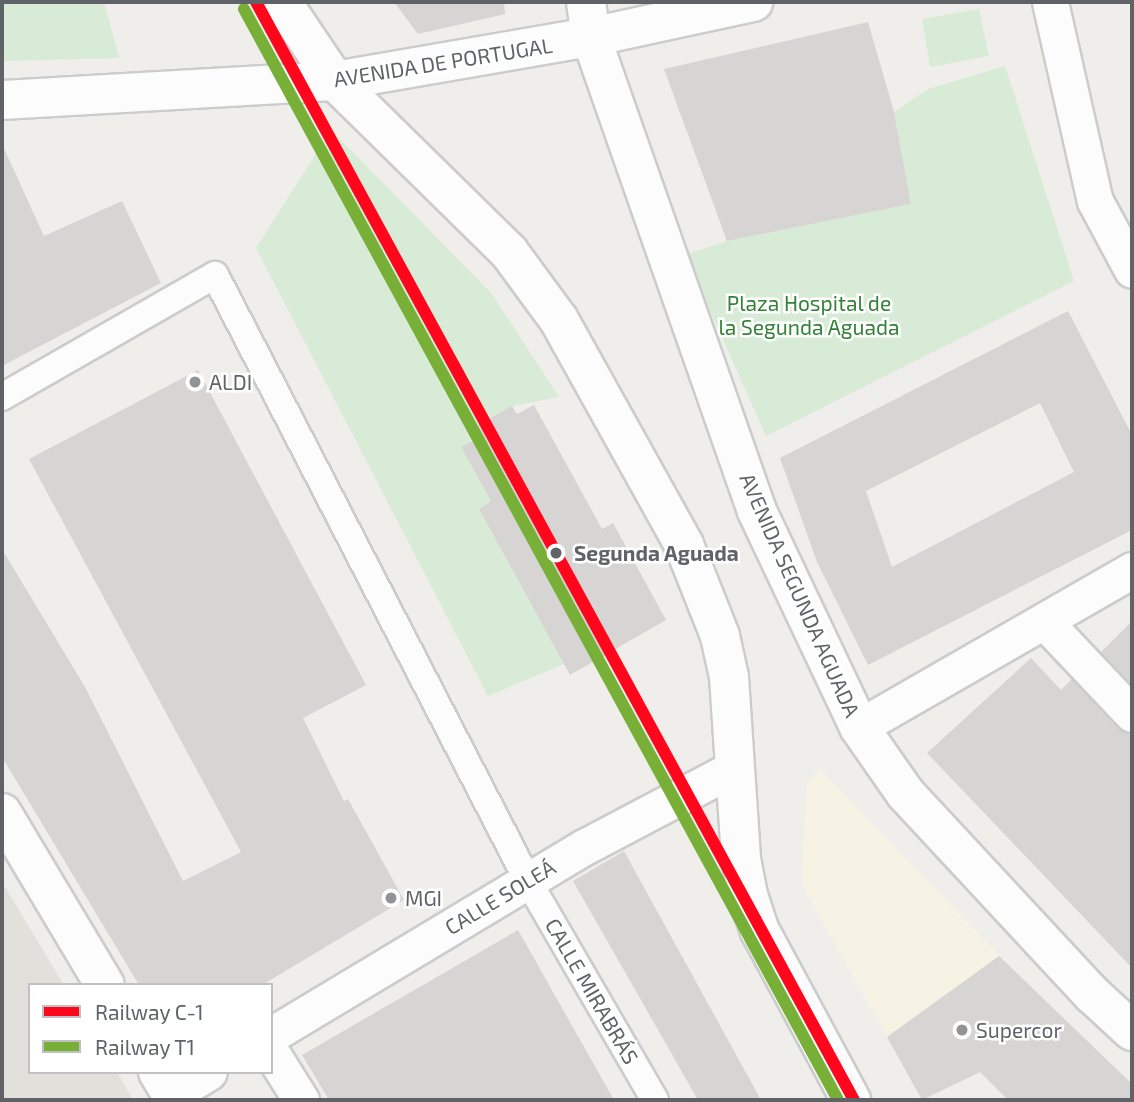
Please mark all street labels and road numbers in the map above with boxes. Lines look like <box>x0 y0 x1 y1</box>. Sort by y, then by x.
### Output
street label: AVENIDA DE PORTUGAL <box>332 32 554 92</box>
street label: AVENIDA SEGUNDA AGUADA <box>734 468 866 722</box>
street label: CALLE SOLEÁ <box>440 854 560 940</box>
street label: CALLE MIRABRÁS <box>540 914 644 1068</box>

